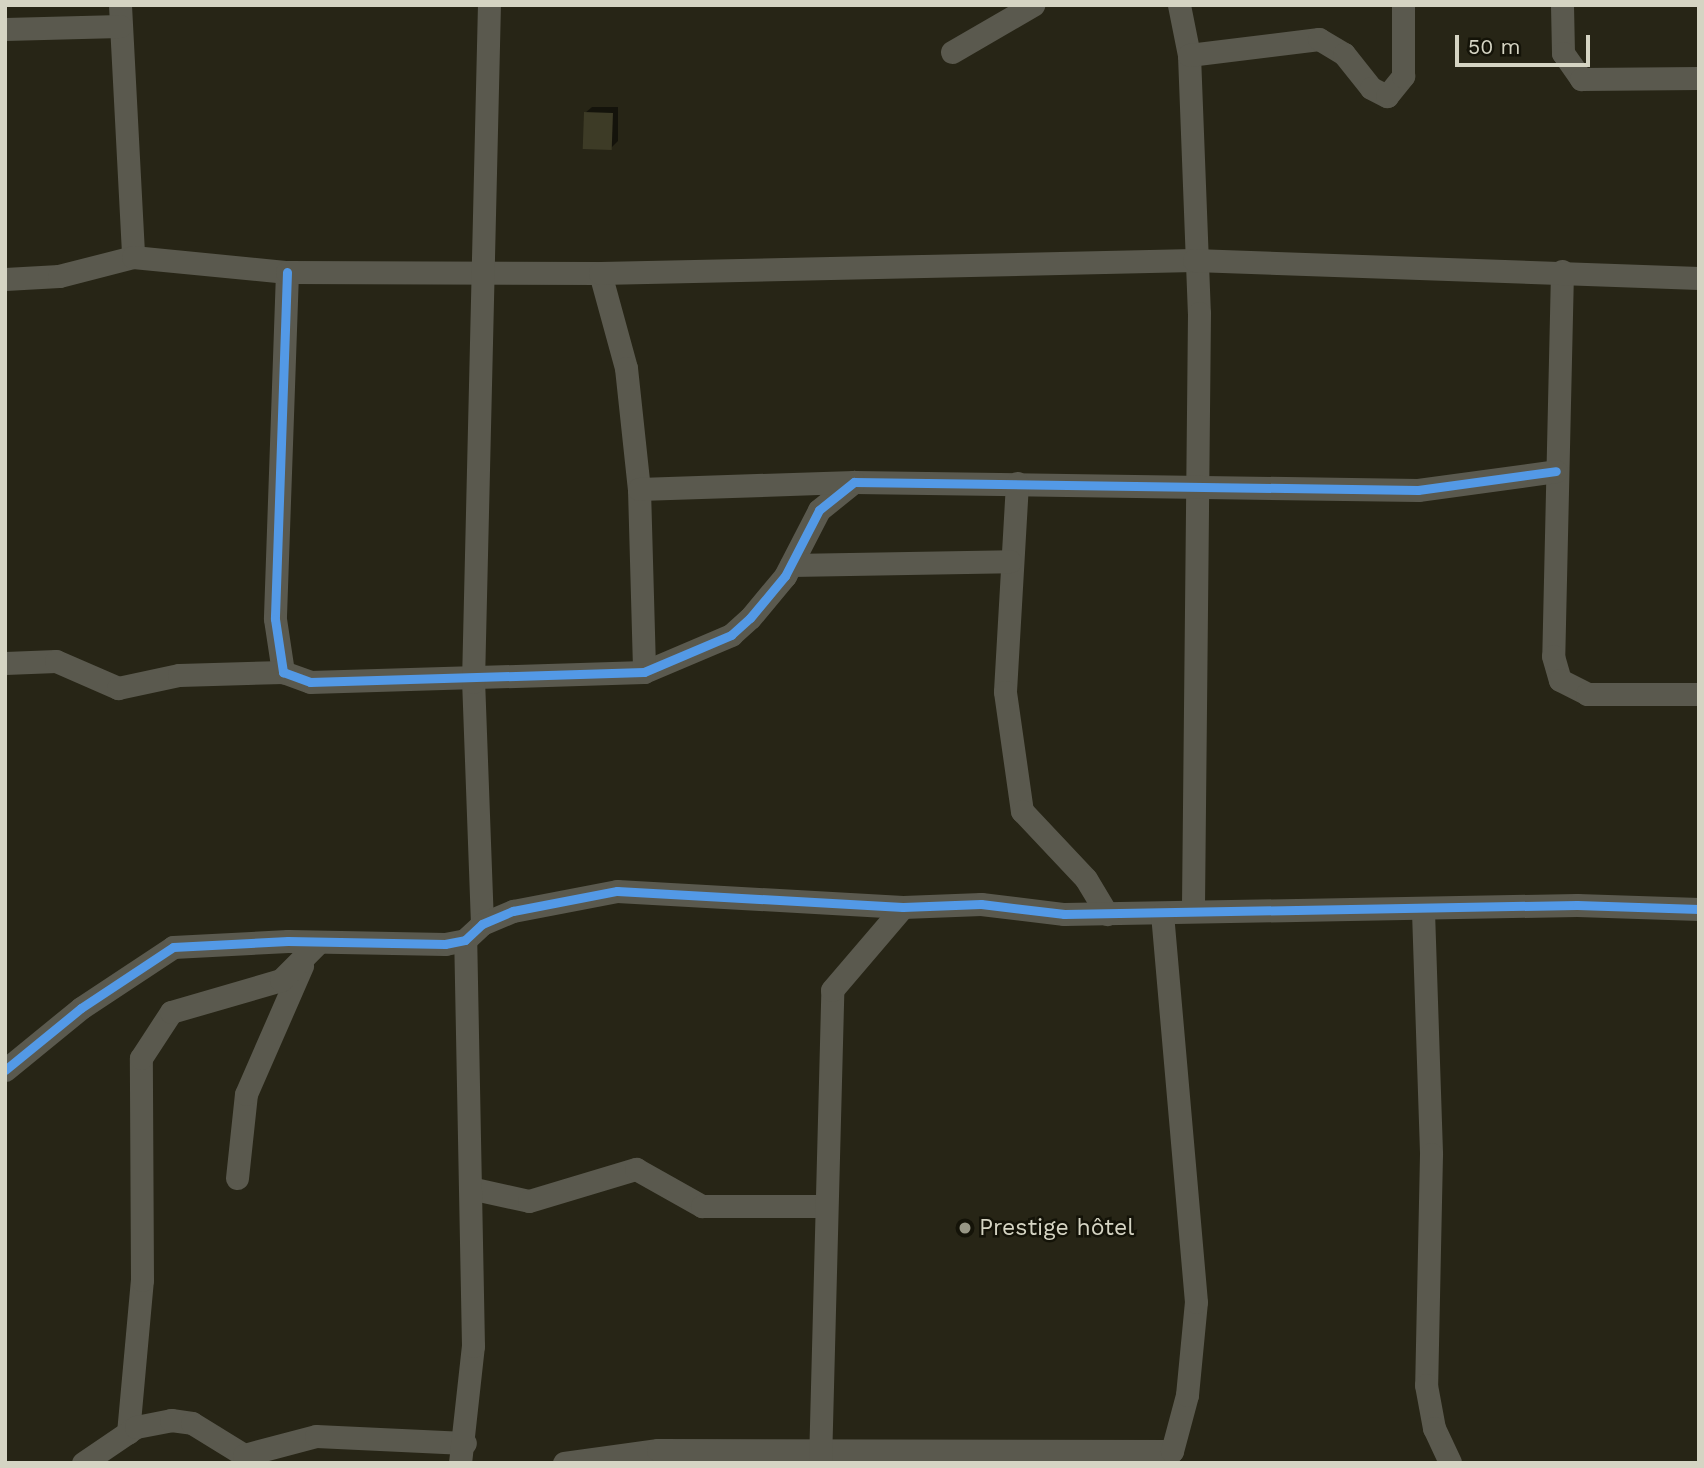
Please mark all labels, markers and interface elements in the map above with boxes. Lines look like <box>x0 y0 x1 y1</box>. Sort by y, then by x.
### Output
scale bar <box>1459 21 1594 65</box>
text: 50 m <box>1468 34 1520 59</box>
place label: Prestige hôtel <box>979 1214 1134 1242</box>
marker: Prestige hôtel <box>957 1220 973 1236</box>

